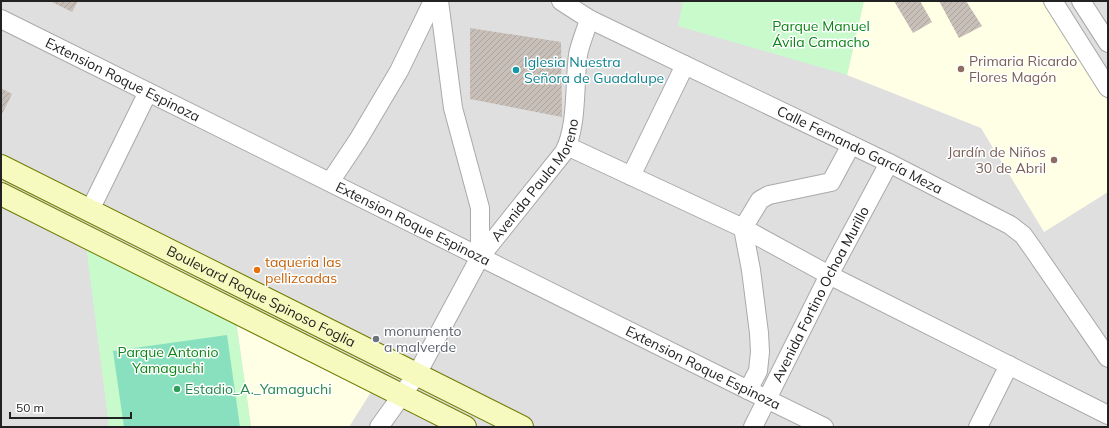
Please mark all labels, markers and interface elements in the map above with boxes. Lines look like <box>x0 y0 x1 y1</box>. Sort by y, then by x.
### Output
park label: Parque Manuel Ávila Camacho <box>772 17 870 51</box>
street label: Extension Roque Espinoza <box>42 34 203 125</box>
place label: Primaria Ricardo Flores Magón <box>969 52 1077 86</box>
place label: Iglesia Nuestra Señora de Guadalupe <box>524 53 664 87</box>
marker: Primaria Ricardo Flores Magón <box>956 64 966 74</box>
marker: Iglesia Nuestra Señora de Guadalupe <box>511 65 521 75</box>
street label: Calle Fernando García Meza <box>774 102 946 198</box>
street label: Avenida Paula Moreno <box>487 117 582 245</box>
place label: Jardín de Niños 30 de Abril <box>948 143 1046 177</box>
marker: Jardín de Niños 30 de Abril <box>1049 155 1059 165</box>
street label: Extension Roque Espinoza <box>333 178 493 270</box>
street label: Avenida Fortino Ochoa Murillo <box>768 203 873 385</box>
street label: Boulevard Roque Spinoso Foglia <box>164 241 359 351</box>
place label: taqueria las pellizcadas <box>265 253 342 287</box>
marker: taqueria las pellizcadas <box>252 265 262 275</box>
place label: monumento a malverde <box>384 322 462 356</box>
street label: Extension Roque Espinoza <box>623 322 784 413</box>
marker: monumento a malverde <box>371 334 381 344</box>
park label: Parque Antonio Yamaguchi <box>118 343 218 377</box>
place label: Estadio_A._Yamaguchi <box>185 380 332 398</box>
marker: Estadio_A._Yamaguchi <box>172 384 182 394</box>
scale bar <box>10 394 131 420</box>
text: 50 m <box>16 400 44 415</box>

